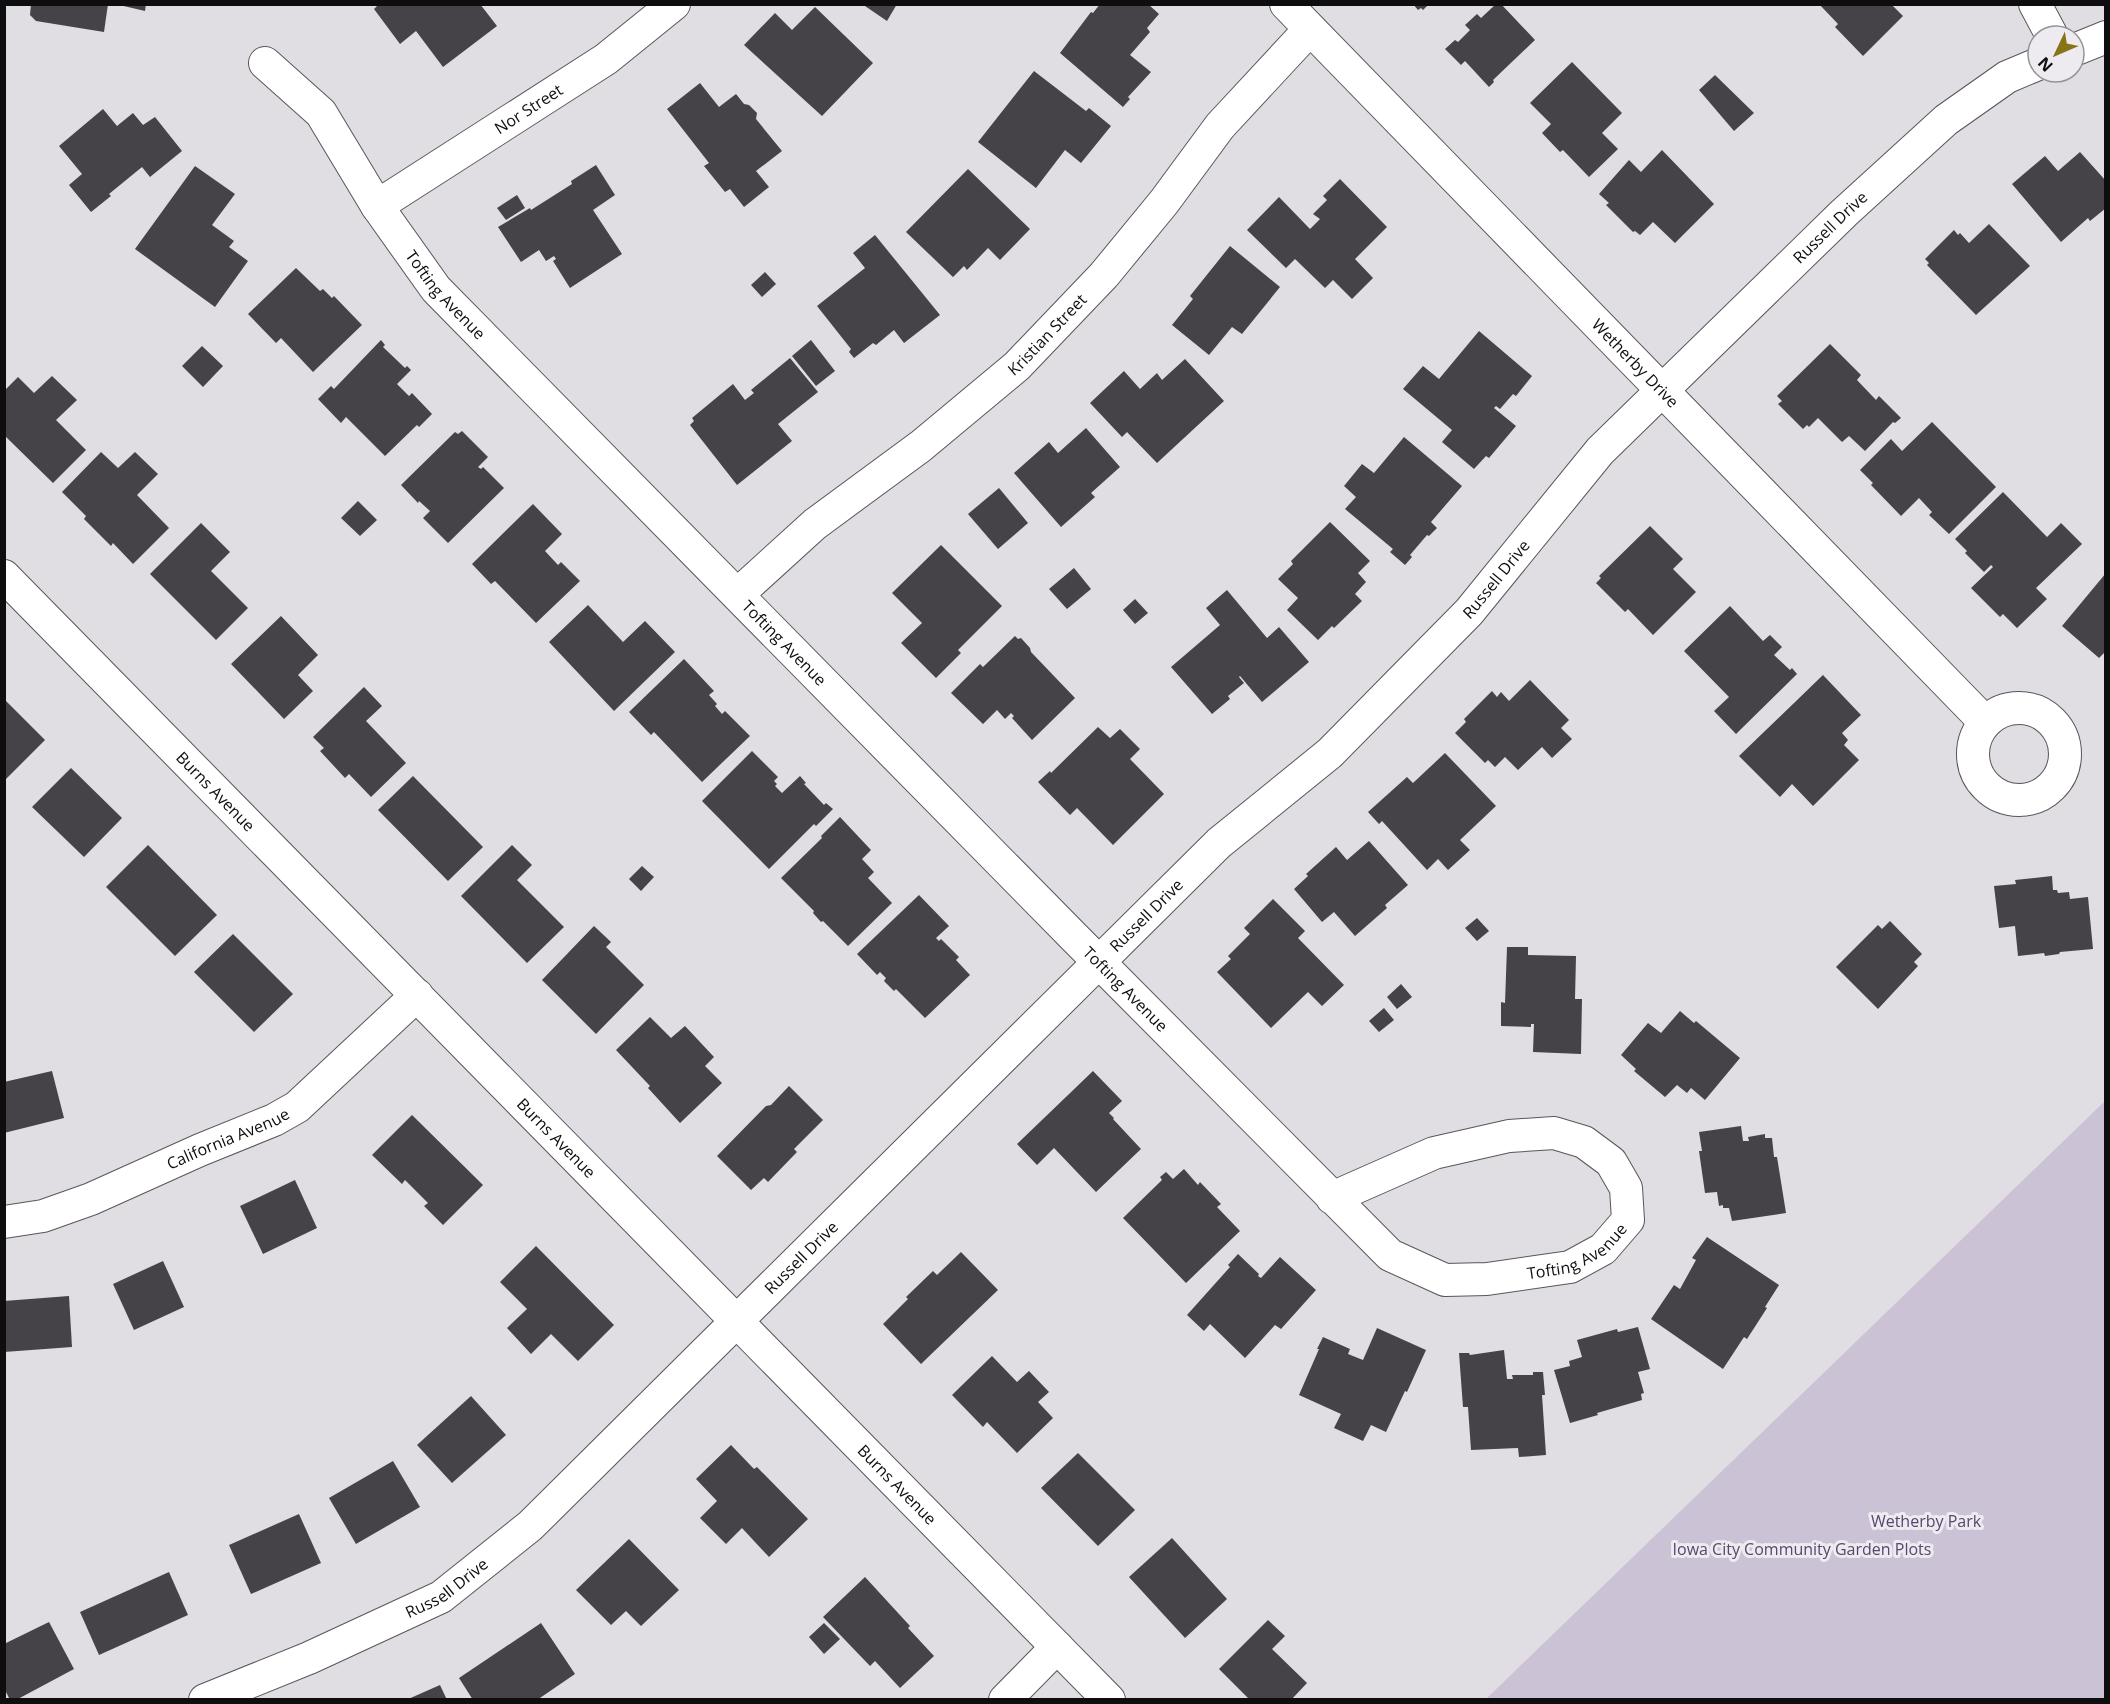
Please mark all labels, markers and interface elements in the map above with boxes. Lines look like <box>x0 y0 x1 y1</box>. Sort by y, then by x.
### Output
north arrow <box>2026 24 2086 84</box>
text: N <box>2033 52 2058 77</box>
street label: Nor Street <box>490 79 567 139</box>
street label: Russell Drive <box>1788 186 1872 268</box>
street label: Tofting Avenue <box>401 246 491 344</box>
street label: Kristian Street <box>1003 289 1092 380</box>
street label: Wetherby Drive <box>1587 314 1684 412</box>
street label: Russell Drive <box>1458 535 1534 623</box>
street label: Tofting Avenue <box>737 595 831 690</box>
street label: Burns Avenue <box>171 747 260 836</box>
street label: Russell Drive <box>1105 874 1188 957</box>
street label: Tofting Avenue <box>1078 941 1173 1036</box>
street label: Burns Avenue <box>512 1093 601 1183</box>
street label: California Avenue <box>163 1103 293 1175</box>
street label: Russell Drive <box>759 1216 843 1299</box>
street label: Tofting Avenue <box>1525 1218 1632 1284</box>
street label: Burns Avenue <box>853 1440 941 1529</box>
park label: Wetherby Park <box>1871 1510 1982 1532</box>
park label: Iowa City Community Garden Plots <box>1673 1538 1931 1560</box>
street label: Russell Drive <box>402 1553 493 1623</box>

